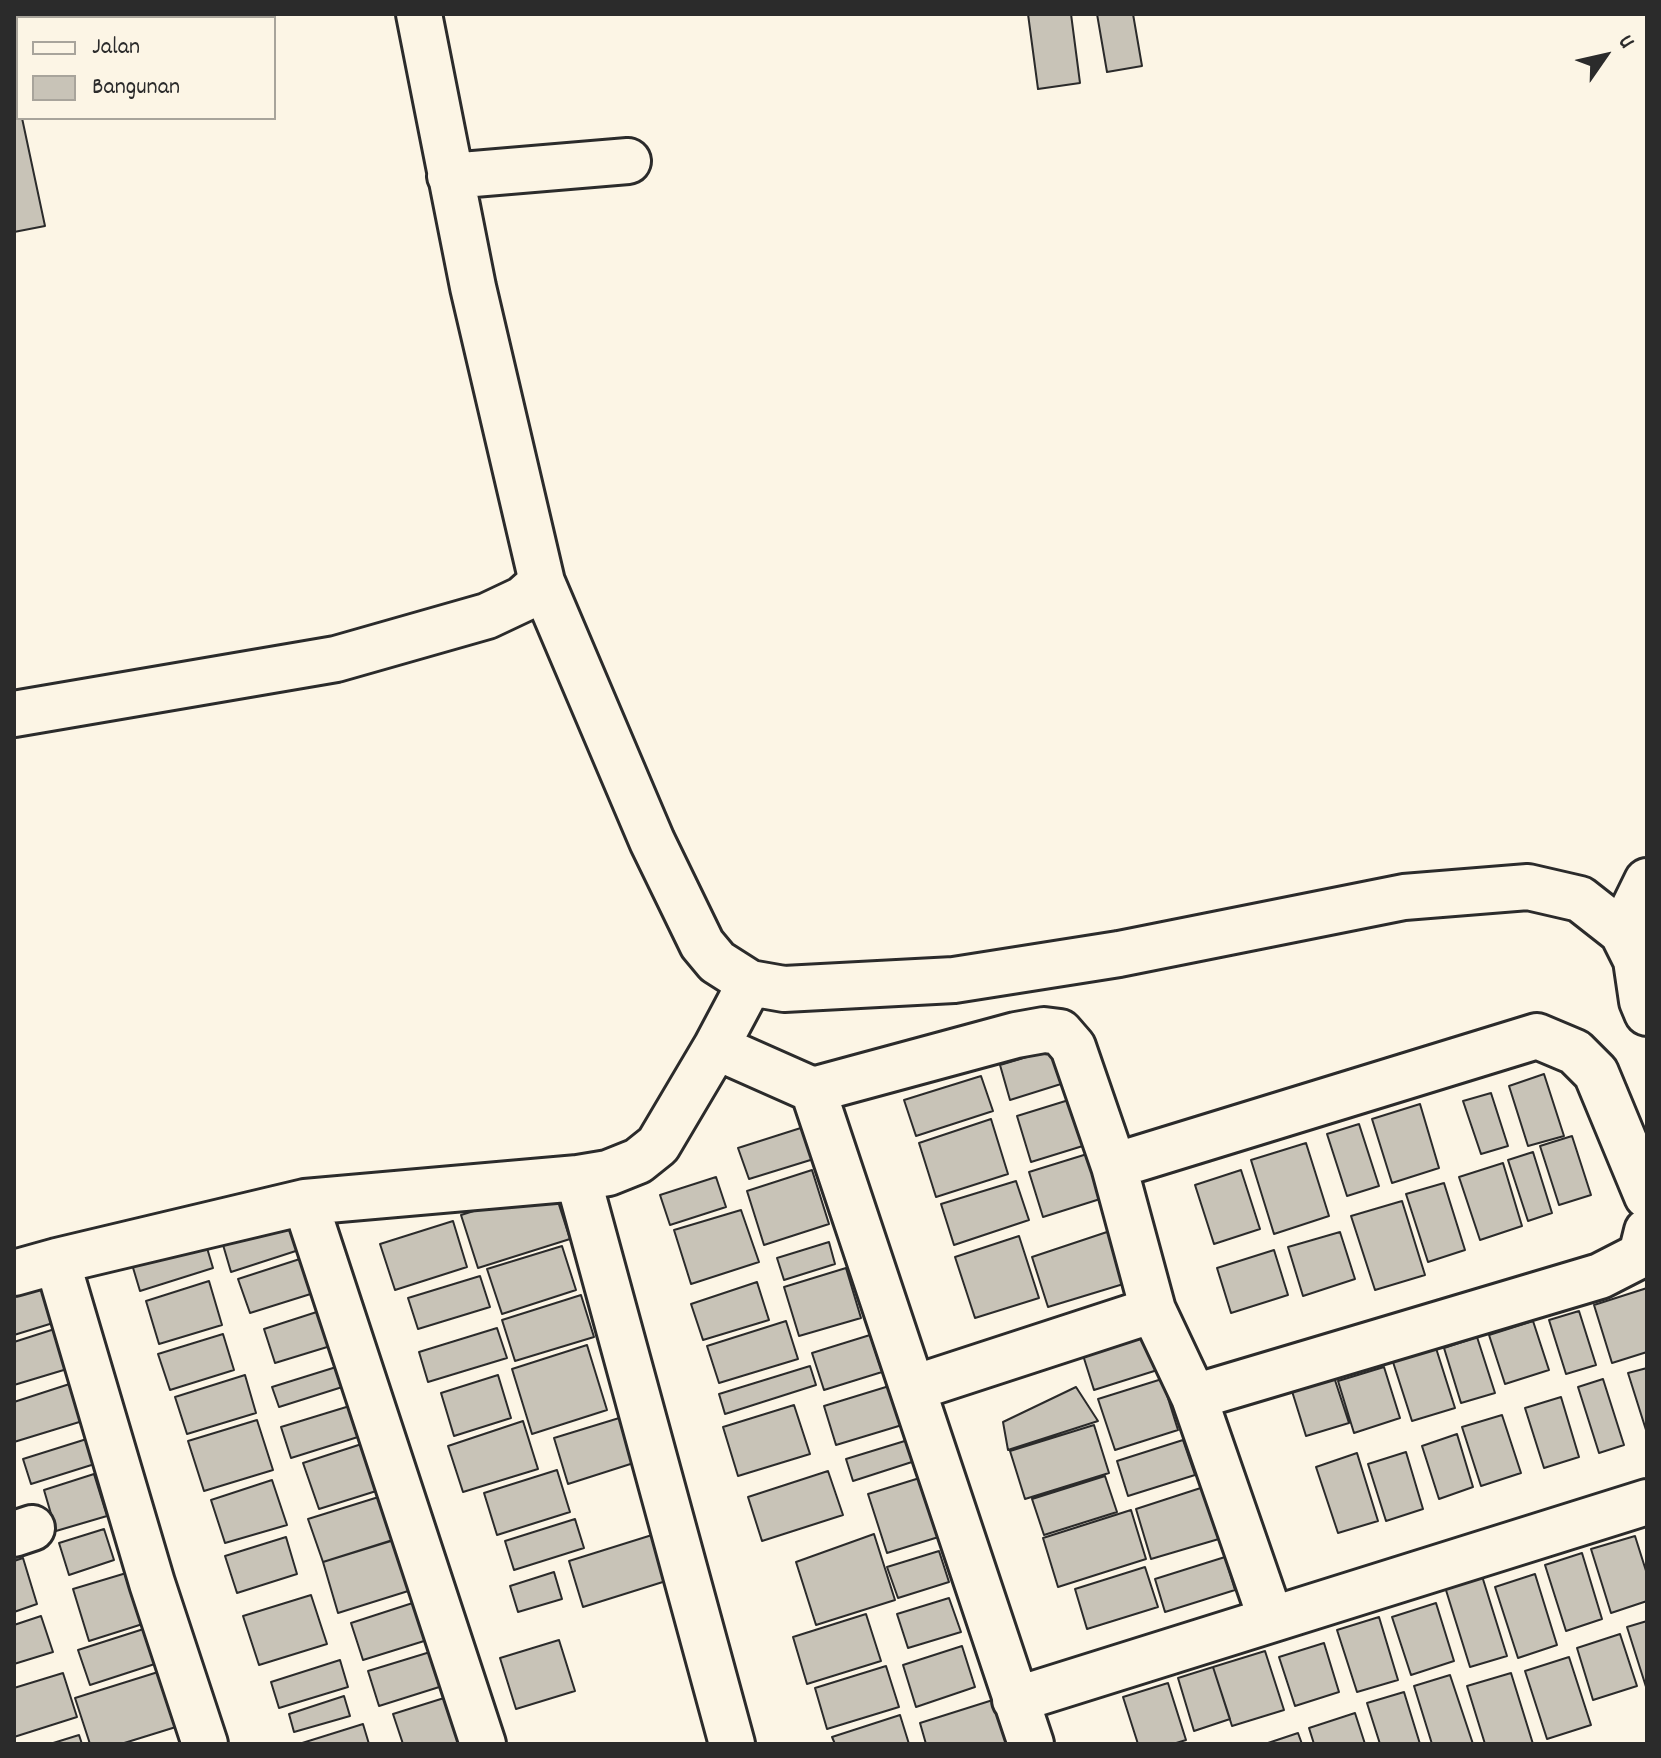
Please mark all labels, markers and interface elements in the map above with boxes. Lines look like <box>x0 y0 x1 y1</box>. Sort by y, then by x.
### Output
legend <box>16 16 276 120</box>
north arrow <box>1565 16 1645 96</box>
text: U <box>1609 29 1641 55</box>
text: Jalan <box>92 31 140 65</box>
text: Bangunan <box>92 71 180 105</box>

